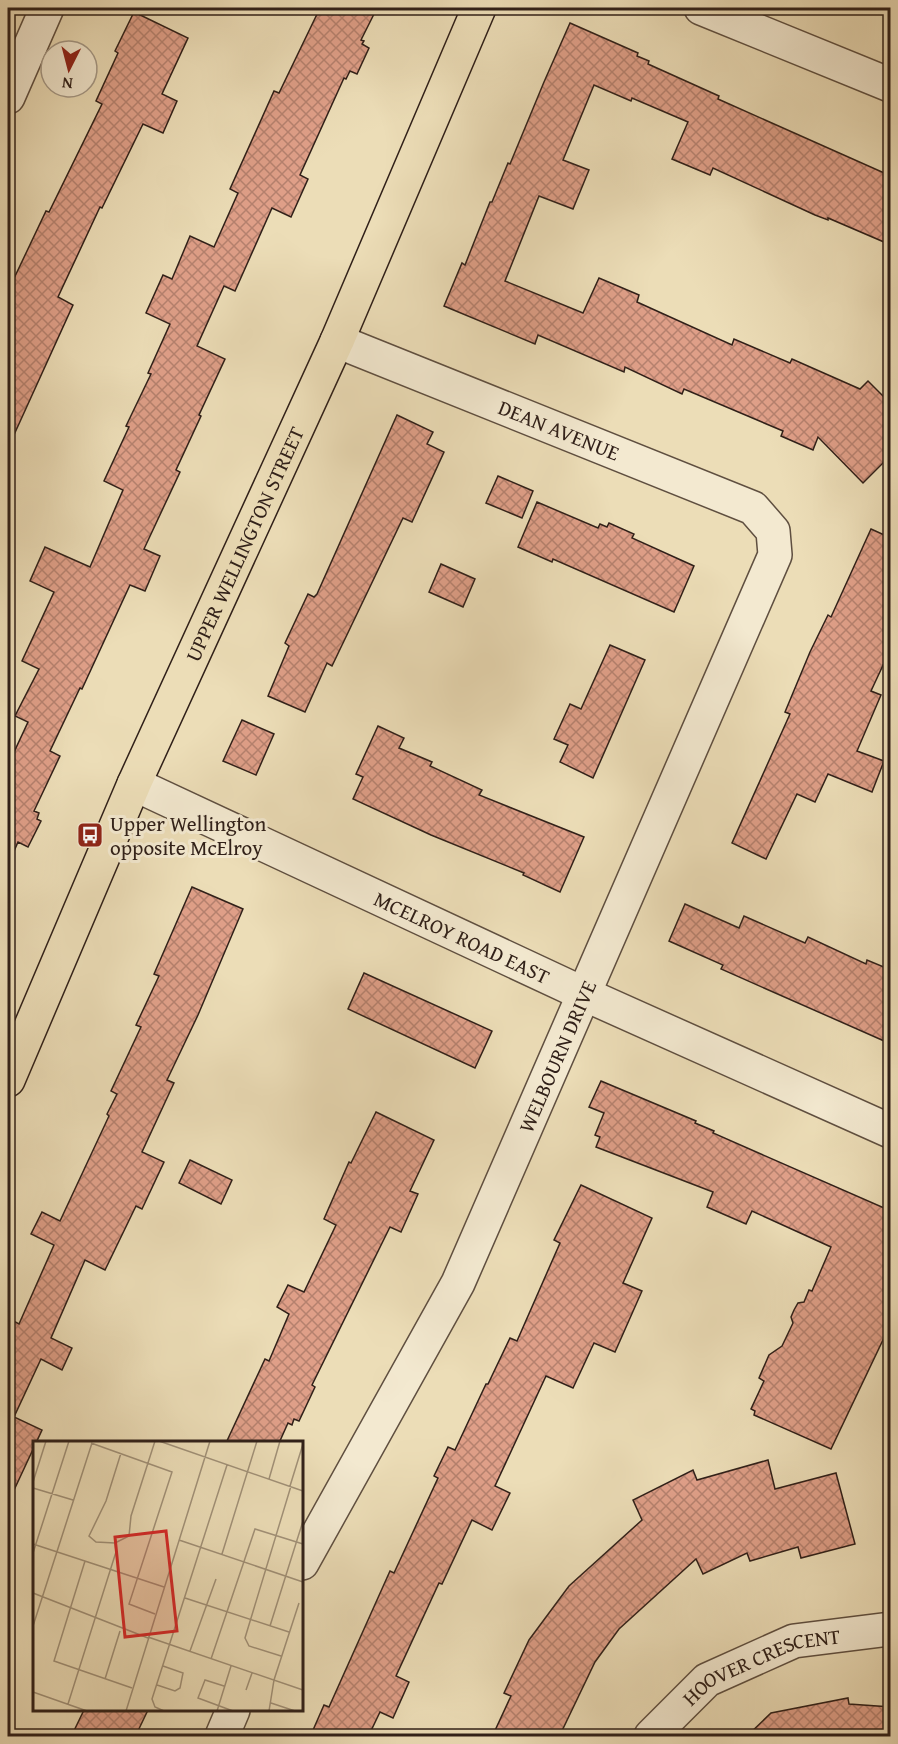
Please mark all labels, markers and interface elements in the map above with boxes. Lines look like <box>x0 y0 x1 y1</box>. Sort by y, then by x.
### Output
north arrow <box>39 39 99 99</box>
text: N <box>61 71 74 96</box>
street label: DEAN AVENUE <box>494 392 625 469</box>
street label: UPPER WELLINGTON STREET <box>177 421 311 666</box>
place label: Upper Wellington opposite McElroy <box>110 808 267 863</box>
bus stop icon: Upper Wellington opposite McElroy <box>75 820 105 850</box>
street label: MCELROY ROAD EAST <box>369 883 555 992</box>
street label: WELBOURN DRIVE <box>510 975 604 1137</box>
inset map <box>33 1441 303 1711</box>
street label: HOOVER CRESCENT <box>675 1620 842 1712</box>

